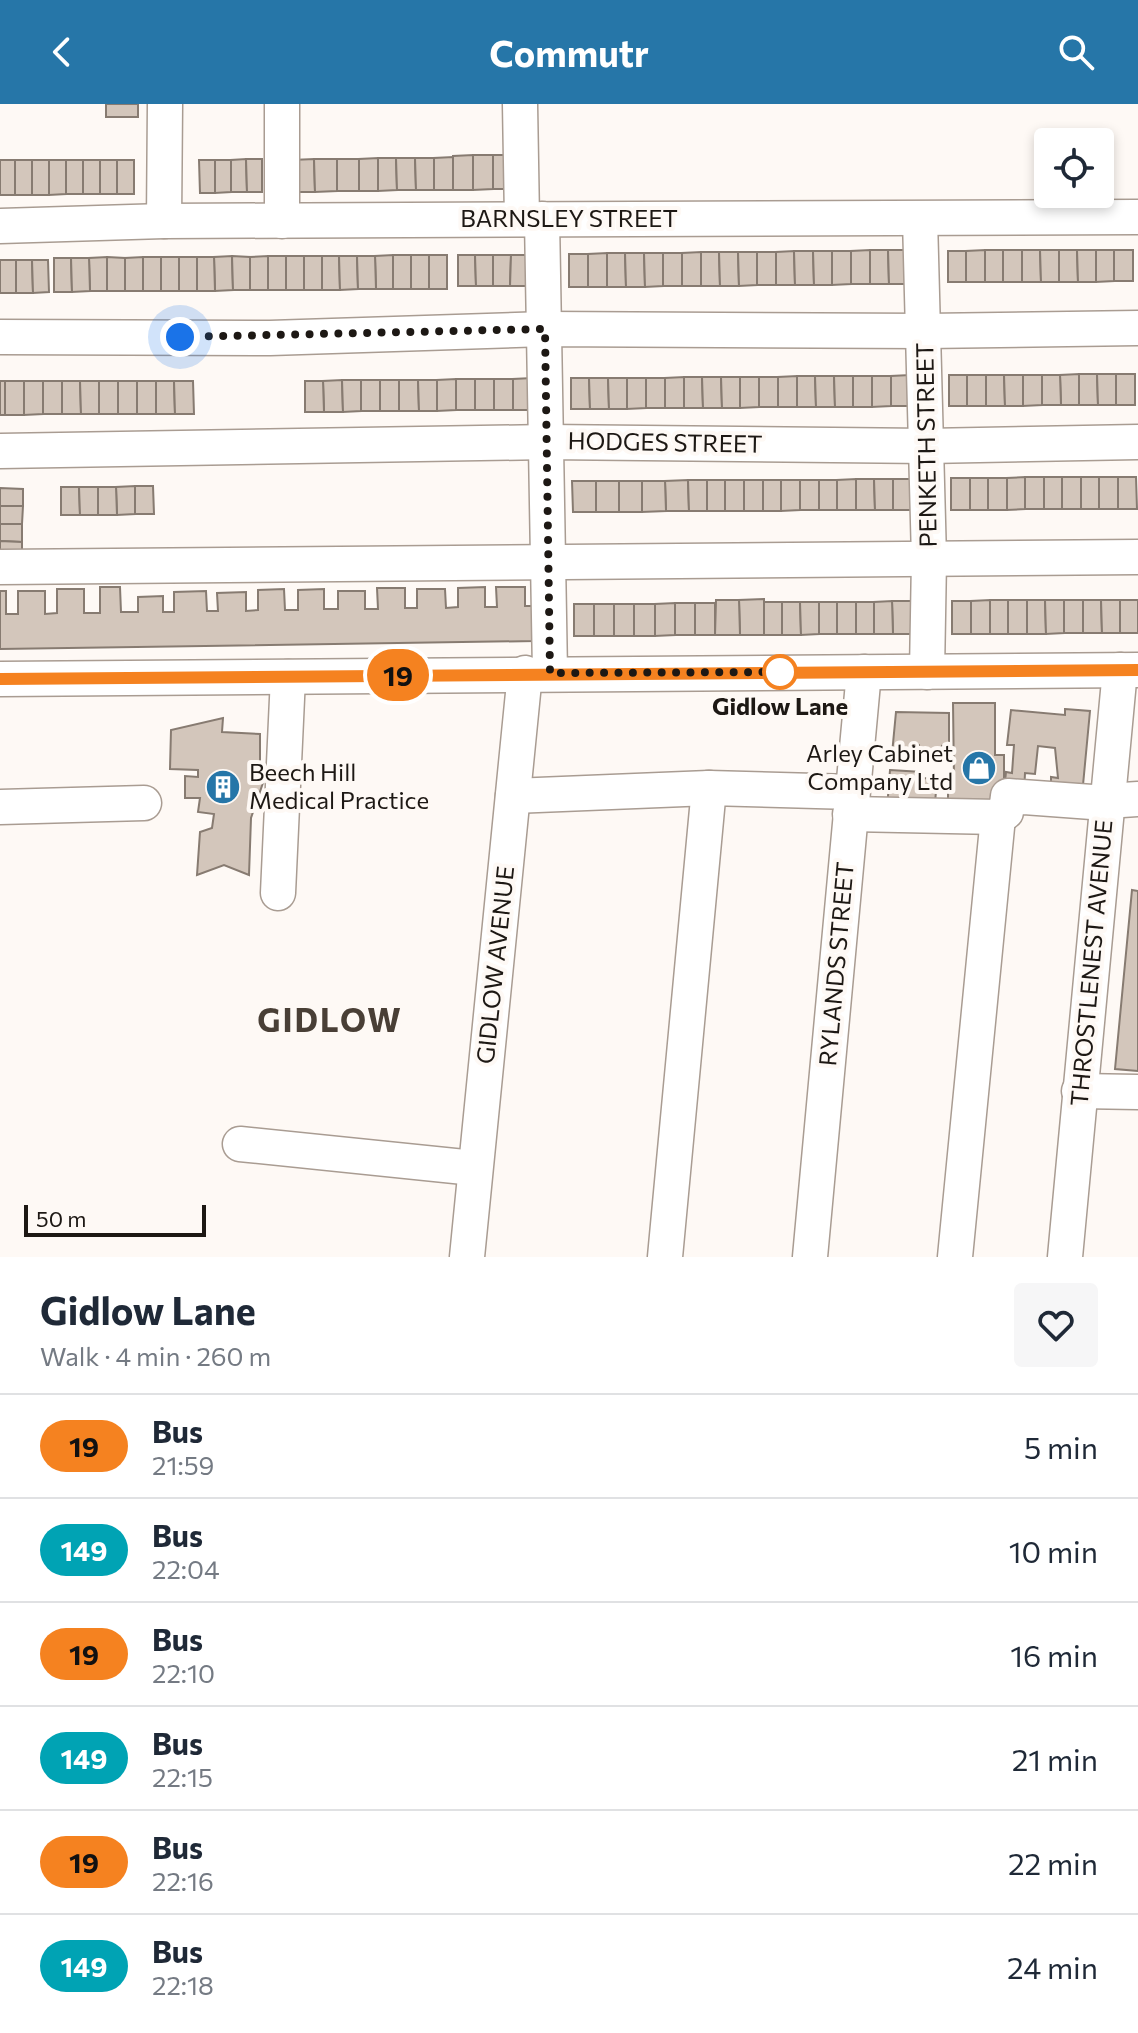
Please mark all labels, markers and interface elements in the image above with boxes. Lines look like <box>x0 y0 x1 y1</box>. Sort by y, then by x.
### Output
icon: back <box>40 30 84 74</box>
text: Commutr <box>489 30 649 74</box>
icon: search <box>1054 30 1098 74</box>
map controls <box>1034 128 1114 208</box>
button: locate <box>1034 128 1114 208</box>
street label: BARNSLEY STREET <box>460 203 678 232</box>
your location <box>160 317 200 357</box>
street label: PENKETH STREET <box>909 342 942 548</box>
street label: HODGES STREET <box>567 425 763 458</box>
line badge: 19 <box>362 649 434 701</box>
marker: Gidlow Lane <box>763 655 797 689</box>
text: 19 <box>383 658 413 692</box>
place label: Gidlow Lane <box>712 691 848 720</box>
place label: Arley Cabinet Company Ltd <box>806 738 953 795</box>
shop icon: Arley Cabinet Company Ltd <box>960 749 998 787</box>
place label: Beech Hill Medical Practice <box>249 757 429 814</box>
building icon: Beech Hill Medical Practice <box>204 768 242 806</box>
street label: THROSTLENEST AVENUE <box>1064 818 1117 1107</box>
street label: RYLANDS STREET <box>812 861 859 1067</box>
street label: GIDLOW AVENUE <box>470 864 519 1065</box>
district label: GIDLOW <box>257 999 403 1039</box>
scale bar <box>24 1201 206 1237</box>
text: 50 m <box>36 1205 86 1232</box>
button: heart <box>1014 1283 1098 1367</box>
text: Gidlow Lane <box>40 1286 256 1333</box>
text: Walk · 4 min · 260 m <box>40 1340 271 1371</box>
text: Bus <box>152 1412 203 1449</box>
text: 5 min <box>1024 1428 1098 1465</box>
text: 19 <box>69 1429 99 1463</box>
text: 21:59 <box>152 1449 214 1480</box>
text: Bus <box>152 1516 203 1553</box>
text: 10 min <box>1009 1532 1098 1569</box>
text: 149 <box>60 1533 108 1567</box>
text: 22:04 <box>152 1553 220 1584</box>
text: Bus <box>152 1620 203 1657</box>
text: 16 min <box>1010 1636 1098 1673</box>
text: 19 <box>69 1637 99 1671</box>
text: 22:10 <box>152 1657 215 1688</box>
text: Bus <box>152 1724 203 1761</box>
text: 21 min <box>1012 1740 1098 1777</box>
text: 149 <box>60 1741 108 1775</box>
text: 22:15 <box>152 1761 213 1792</box>
text: Bus <box>152 1828 203 1865</box>
text: 22 min <box>1008 1844 1098 1881</box>
text: 19 <box>69 1845 99 1879</box>
text: 22:16 <box>152 1865 214 1896</box>
text: Bus <box>152 1932 203 1969</box>
text: 24 min <box>1007 1948 1098 1985</box>
text: 149 <box>60 1949 108 1983</box>
text: 22:18 <box>152 1969 214 2000</box>

